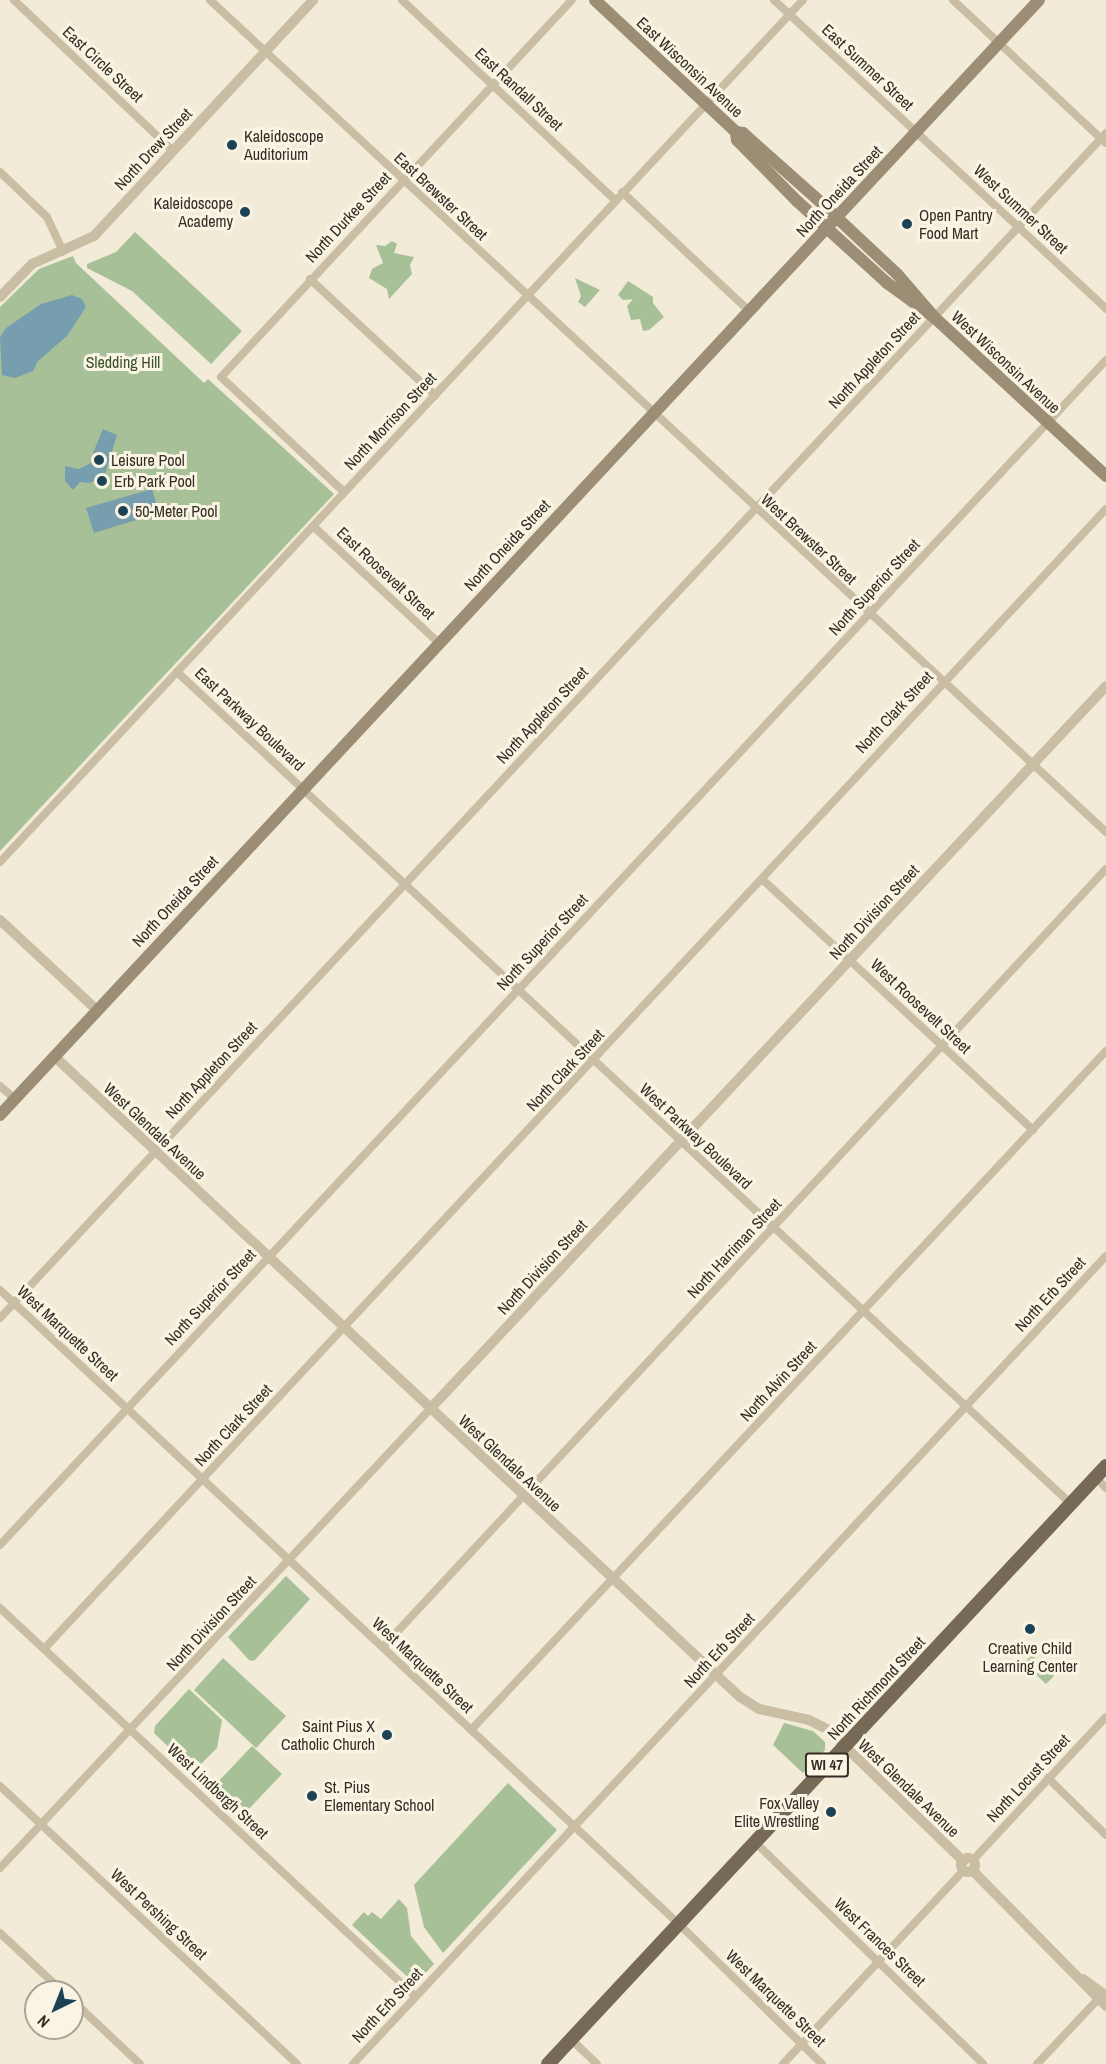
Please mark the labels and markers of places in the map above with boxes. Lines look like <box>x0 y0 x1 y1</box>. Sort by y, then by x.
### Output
place label: Kaleidoscope Auditorium <box>244 126 324 164</box>
marker: Kaleidoscope Auditorium <box>225 138 239 152</box>
place label: Kaleidoscope Academy <box>153 193 233 231</box>
marker: Kaleidoscope Academy <box>238 205 252 219</box>
place label: Open Pantry Food Mart <box>919 205 993 243</box>
marker: Open Pantry Food Mart <box>900 217 914 231</box>
place label: Leisure Pool <box>111 450 185 470</box>
marker: Leisure Pool <box>92 453 106 467</box>
place label: Erb Park Pool <box>114 471 195 491</box>
marker: Erb Park Pool <box>95 474 109 488</box>
place label: 50-Meter Pool <box>135 501 217 521</box>
marker: 50-Meter Pool <box>116 504 130 518</box>
marker: Creative Child Learning Center <box>1023 1622 1037 1636</box>
place label: Creative Child Learning Center <box>983 1638 1077 1676</box>
place label: Saint Pius X Catholic Church <box>281 1716 375 1754</box>
marker: Saint Pius X Catholic Church <box>380 1728 394 1742</box>
place label: St. Pius Elementary School <box>324 1777 434 1815</box>
marker: St. Pius Elementary School <box>305 1789 319 1803</box>
place label: Fox Valley Elite Wrestling <box>734 1793 819 1831</box>
marker: Fox Valley Elite Wrestling <box>824 1805 838 1819</box>

